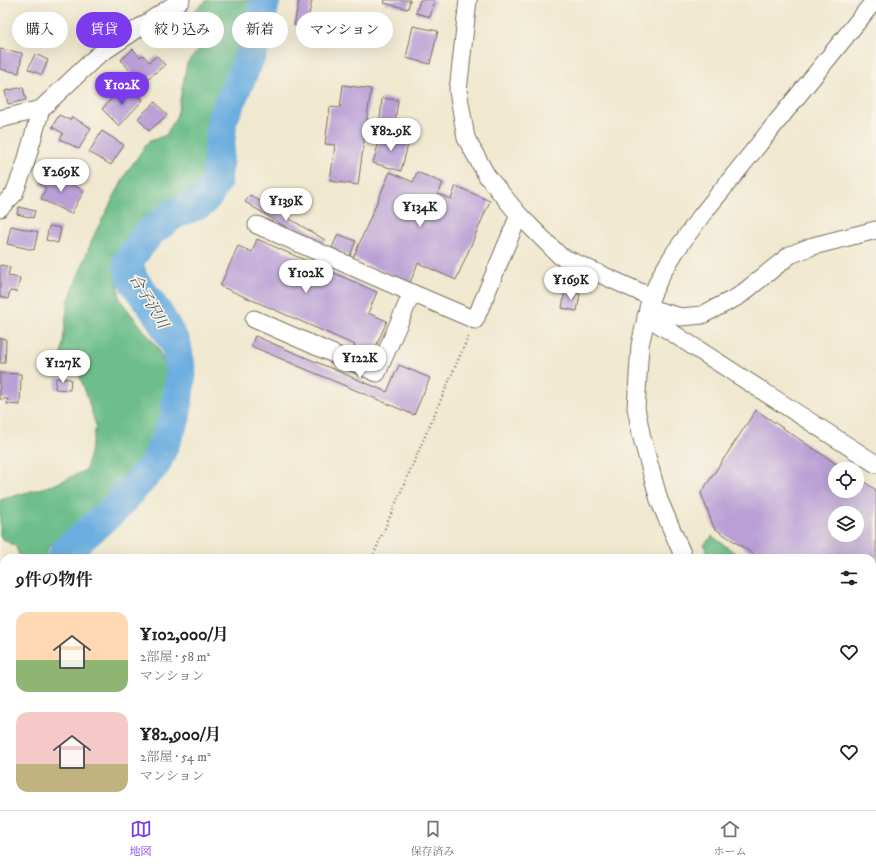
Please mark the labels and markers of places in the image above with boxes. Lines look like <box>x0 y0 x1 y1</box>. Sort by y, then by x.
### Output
pin: ¥102K <box>94 72 150 106</box>
pin: ¥82.9K <box>358 118 424 152</box>
pin: ¥269K <box>33 159 89 193</box>
pin: ¥139K <box>258 188 314 222</box>
pin: ¥134K <box>392 194 448 228</box>
pin: ¥102K <box>278 260 334 294</box>
pin: ¥169K <box>543 267 599 301</box>
pin: ¥122K <box>332 345 388 379</box>
pin: ¥127K <box>35 350 91 384</box>

